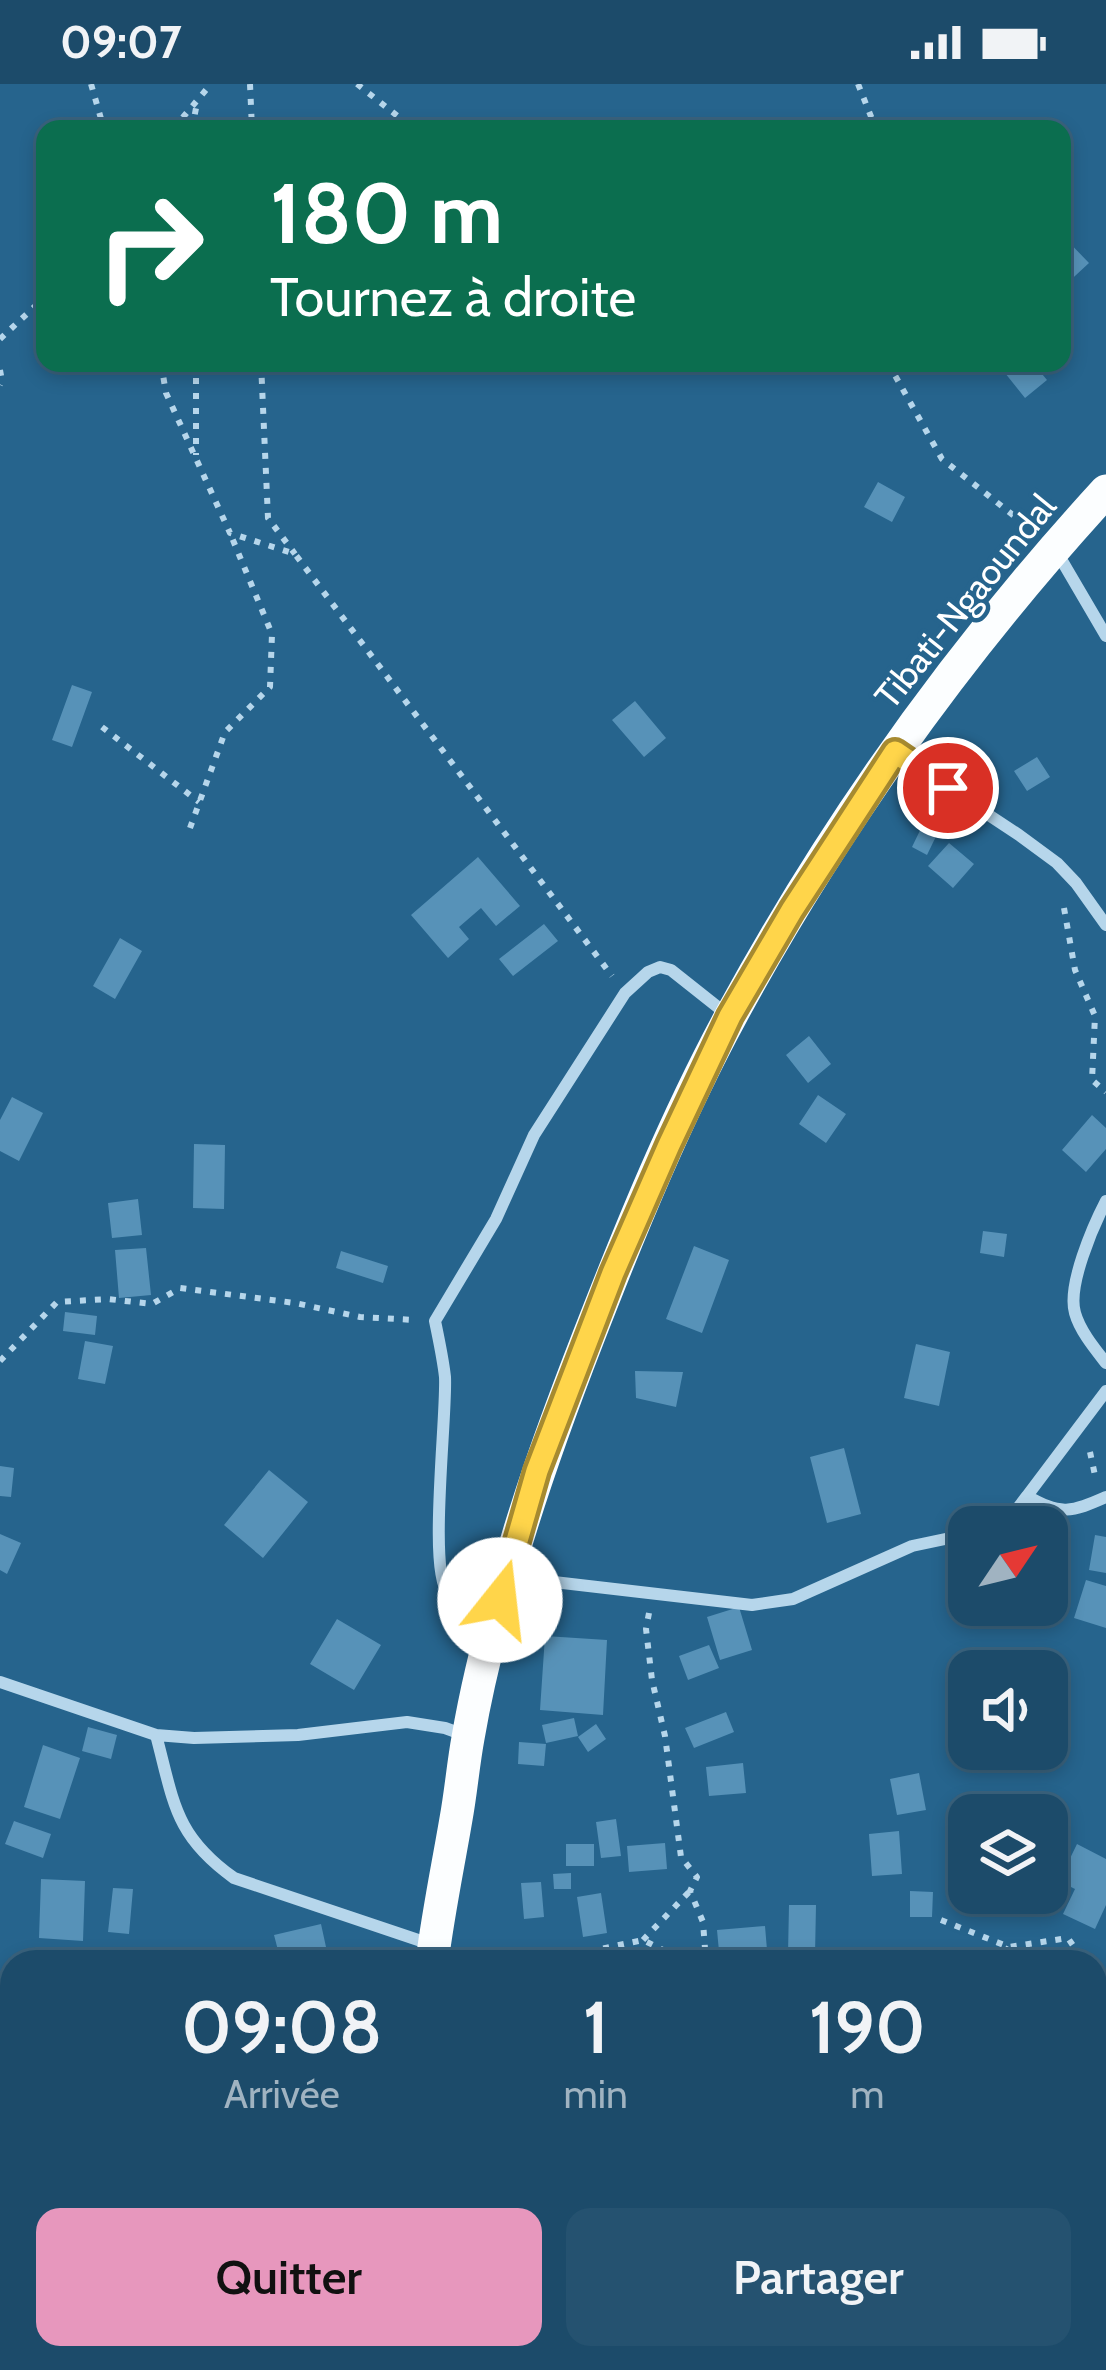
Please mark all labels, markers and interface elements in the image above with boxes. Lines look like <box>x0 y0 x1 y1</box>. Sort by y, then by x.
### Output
text: 09:07 <box>60 15 182 69</box>
text: 180 m <box>270 162 503 264</box>
icon: right <box>72 168 228 324</box>
text: Tournez à droite <box>270 264 636 330</box>
street label: Tibati-Ngaoundal <box>865 485 1065 717</box>
pin <box>897 737 999 839</box>
icon: arrive <box>915 755 981 821</box>
north arrow <box>948 1506 1068 1626</box>
map controls <box>948 1506 1068 1914</box>
position arrow <box>437 1537 563 1663</box>
button: sound <box>948 1650 1068 1770</box>
button: layers <box>948 1794 1068 1914</box>
text: 09:08 <box>181 1984 382 2071</box>
text: 1 <box>583 1984 608 2071</box>
text: 190 <box>809 1984 926 2071</box>
text: Arrivée <box>224 2070 340 2118</box>
text: min <box>564 2070 628 2118</box>
text: m <box>850 2070 884 2118</box>
button: Quitter <box>36 2208 542 2346</box>
button: Partager <box>566 2208 1071 2346</box>

